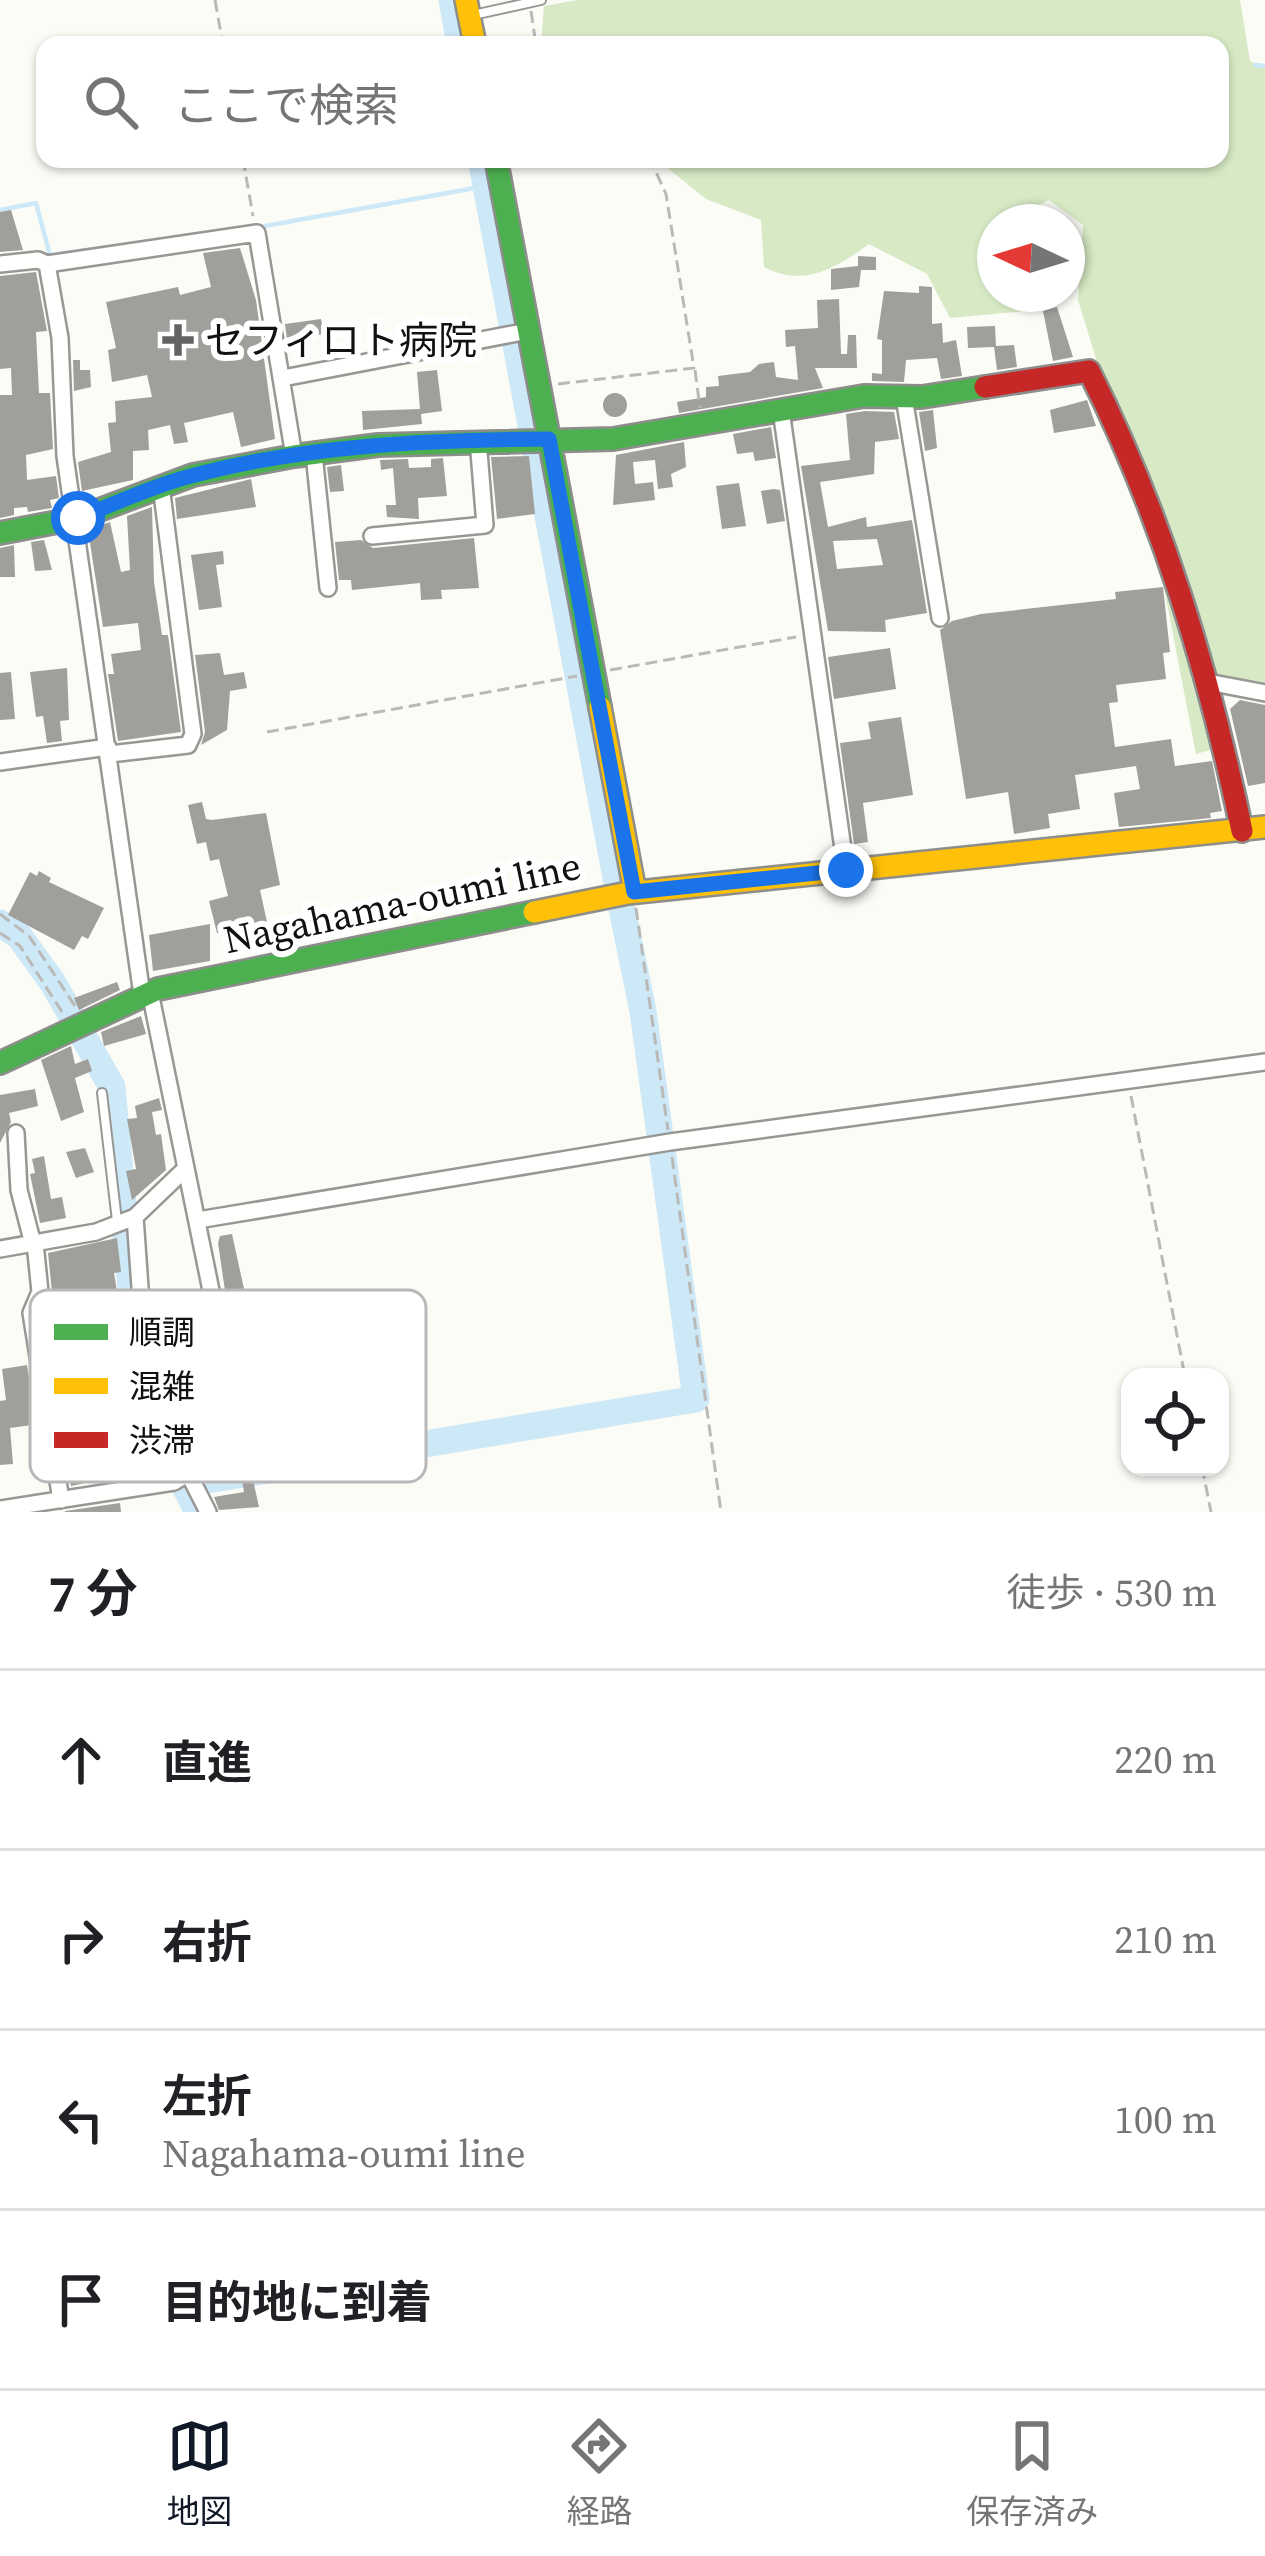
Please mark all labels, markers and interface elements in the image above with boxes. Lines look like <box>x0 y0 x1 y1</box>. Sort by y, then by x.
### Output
search box <box>36 36 1229 168</box>
icon: search <box>78 69 144 135</box>
text: ここで検索 <box>174 74 399 136</box>
north arrow <box>977 204 1085 312</box>
place label: セフィロト病院 <box>205 314 477 367</box>
marker: セフィロト病院 <box>162 324 194 356</box>
route start <box>51 491 105 545</box>
street label: Nagahama-oumi line <box>219 839 585 966</box>
route end <box>819 843 873 897</box>
legend <box>30 1290 426 1482</box>
text: 順調 <box>129 1310 195 1355</box>
text: 混雑 <box>129 1364 195 1409</box>
map controls <box>1121 1368 1229 1476</box>
button: locate <box>1121 1368 1229 1476</box>
text: 渋滞 <box>129 1418 195 1463</box>
text: 7 分 <box>48 1558 138 1628</box>
text: 徒歩 · 530 m <box>1006 1566 1217 1619</box>
icon: ahead <box>48 1727 114 1793</box>
text: 直進 <box>162 1731 252 1793</box>
text: 220 m <box>1114 1733 1217 1786</box>
icon: right <box>48 1907 114 1973</box>
text: 右折 <box>162 1911 252 1973</box>
text: 210 m <box>1114 1913 1217 1966</box>
text: 左折 <box>162 2065 252 2127</box>
icon: left <box>48 2087 114 2153</box>
text: 100 m <box>1114 2093 1217 2146</box>
text: Nagahama-oumi line <box>162 2127 526 2180</box>
icon: arrive <box>48 2267 114 2333</box>
text: 目的地に到着 <box>162 2271 432 2333</box>
tab: 地図 <box>167 2413 233 2534</box>
tab: 経路 <box>566 2413 632 2534</box>
tab: 保存済み <box>966 2413 1098 2534</box>

